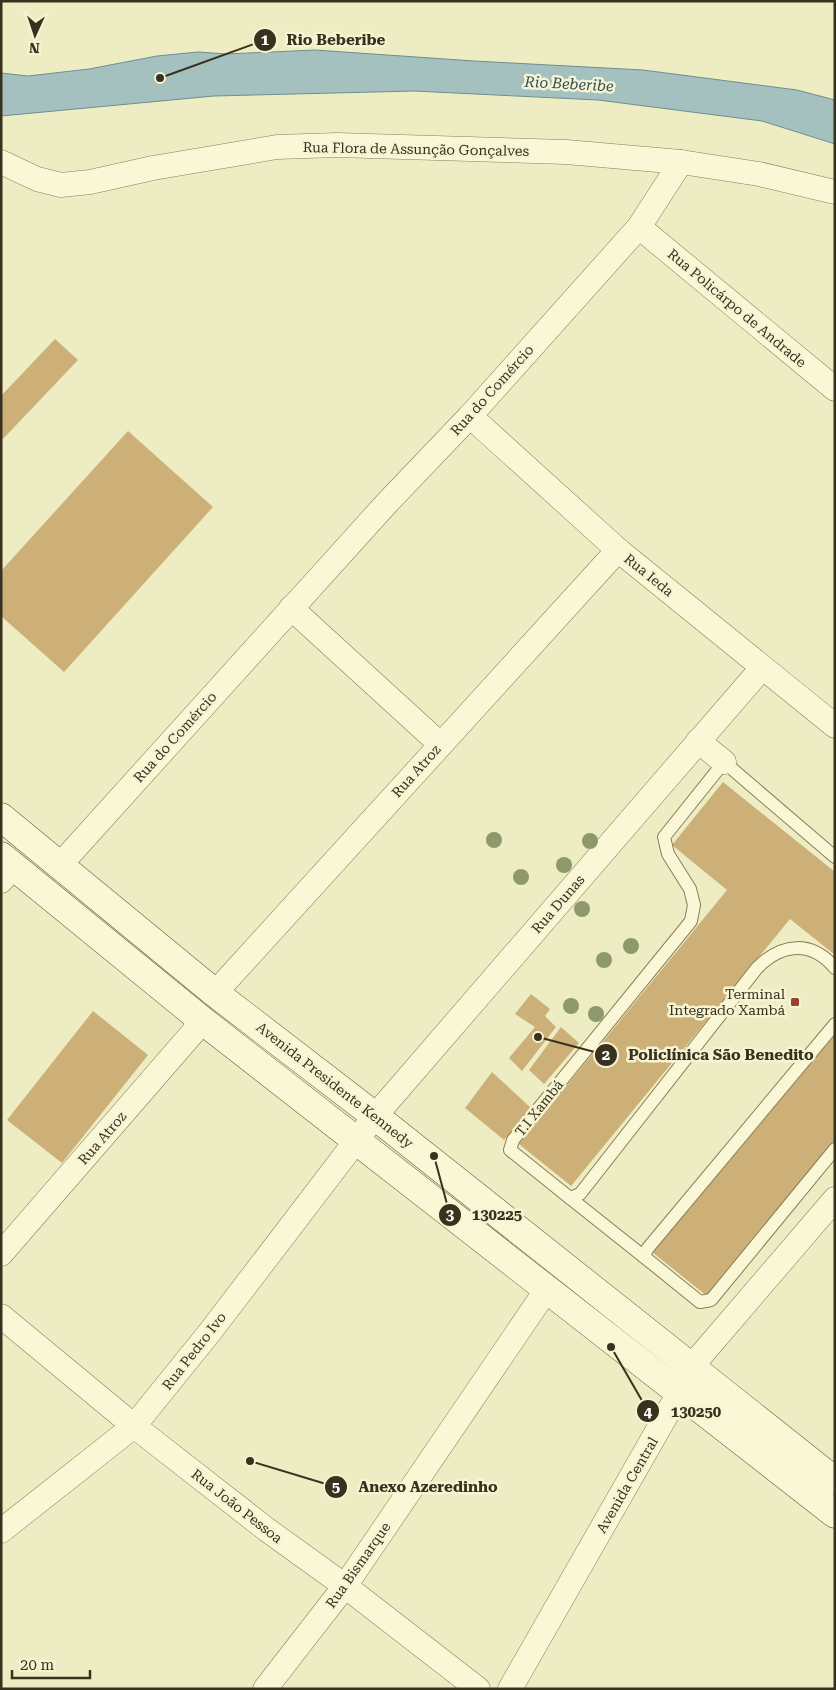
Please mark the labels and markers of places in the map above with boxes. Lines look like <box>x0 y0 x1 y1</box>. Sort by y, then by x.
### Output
callout: Rio Beberibe <box>252 25 396 55</box>
place label: Terminal Integrado Xambá <box>669 986 786 1018</box>
marker: Terminal Integrado Xambá <box>789 996 801 1008</box>
callout: Policlínica São Benedito <box>594 1040 824 1070</box>
callout: 130225 <box>437 1200 532 1230</box>
callout: 130250 <box>636 1396 731 1426</box>
callout: Anexo Azeredinho <box>324 1472 508 1502</box>

